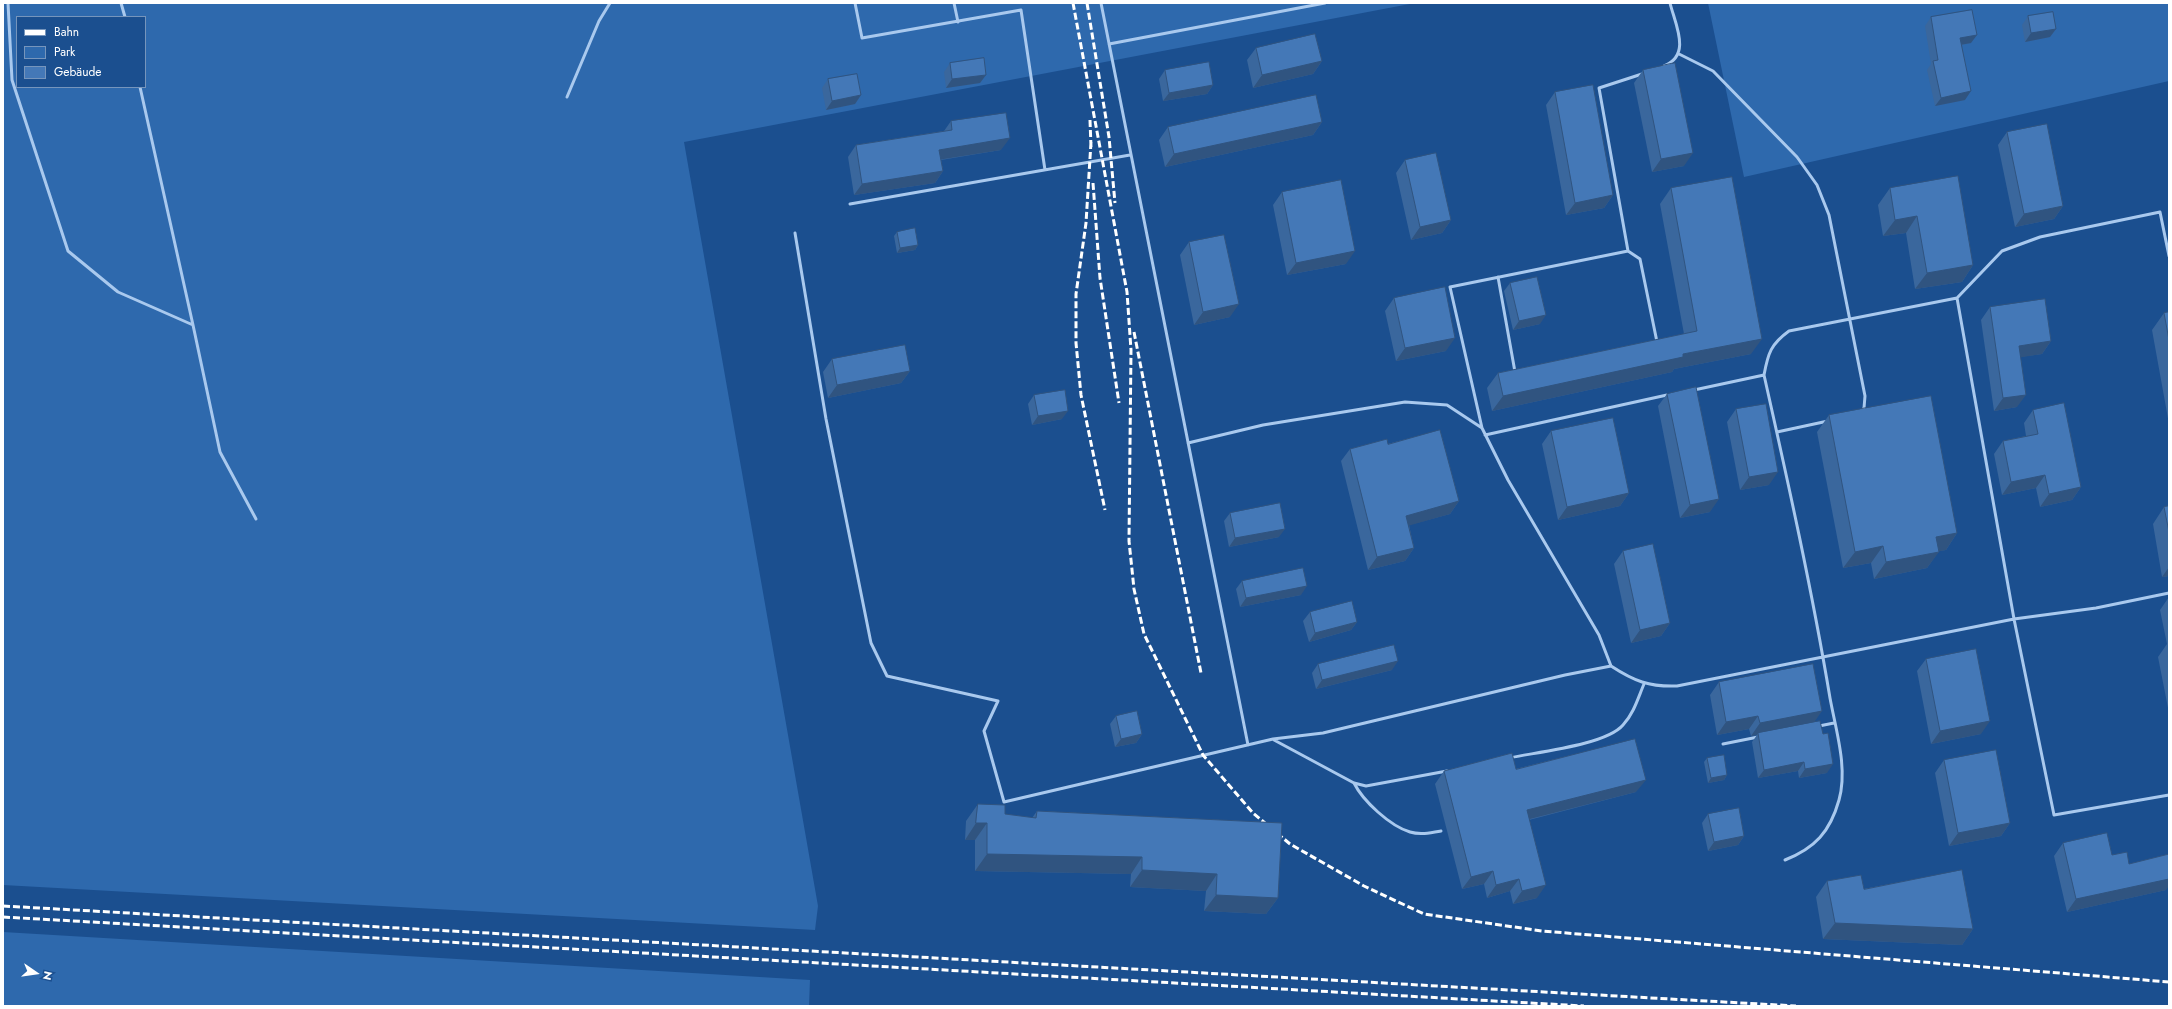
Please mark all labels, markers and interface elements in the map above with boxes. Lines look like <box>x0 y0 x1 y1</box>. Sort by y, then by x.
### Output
legend <box>16 16 146 88</box>
text: Bahn <box>54 23 79 41</box>
text: Park <box>54 43 75 61</box>
text: Gebäude <box>54 63 101 81</box>
north arrow <box>16 953 56 993</box>
text: N <box>39 970 56 982</box>

